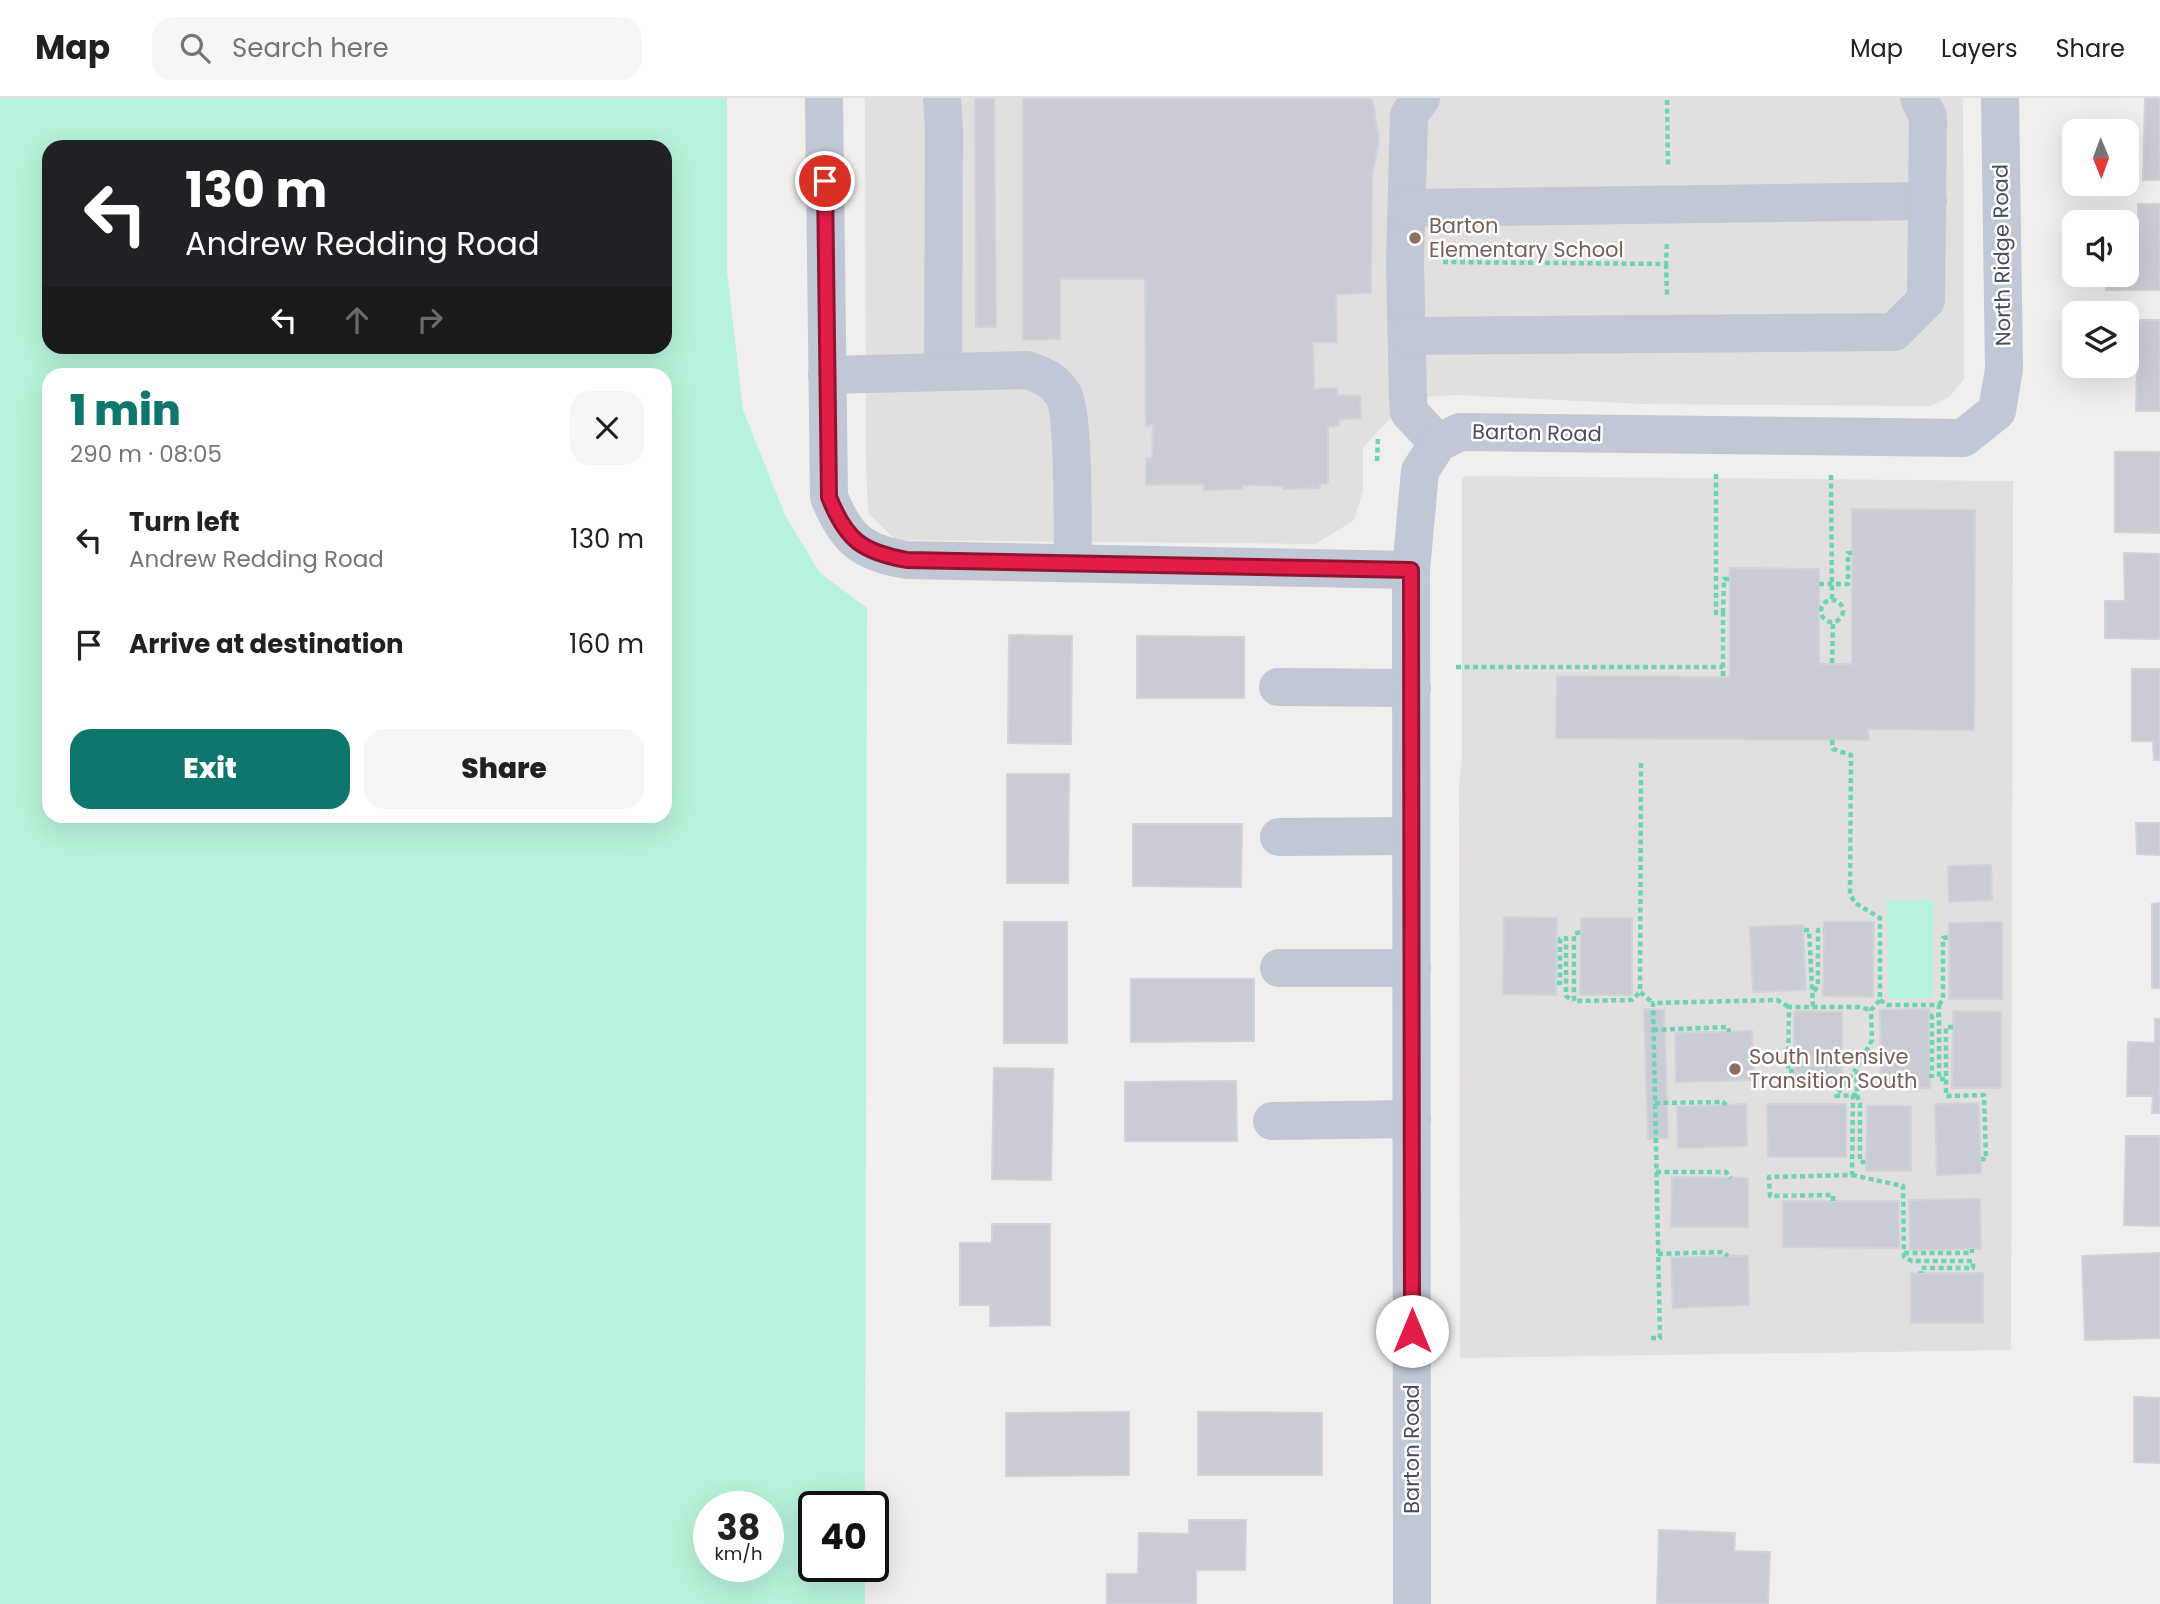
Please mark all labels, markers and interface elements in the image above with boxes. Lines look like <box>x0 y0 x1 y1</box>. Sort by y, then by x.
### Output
search box <box>152 17 642 80</box>
text: Map <box>35 24 110 71</box>
icon: search <box>176 29 214 67</box>
text: Search here <box>232 30 389 66</box>
text: Map <box>1850 32 1903 65</box>
text: Layers <box>1941 32 2017 65</box>
text: Share <box>2055 32 2125 65</box>
north arrow <box>2062 119 2138 196</box>
map controls <box>2062 119 2139 378</box>
pin <box>795 151 855 211</box>
text: 130 m <box>185 156 327 224</box>
icon: arrive <box>806 162 844 200</box>
street label: North Ridge Road <box>1985 164 2018 346</box>
icon: left <box>70 168 161 259</box>
button: sound <box>2062 210 2139 287</box>
place label: Barton Elementary School <box>1429 211 1624 264</box>
text: Andrew Redding Road <box>185 221 540 266</box>
marker: Barton Elementary School <box>1407 230 1423 246</box>
icon: left <box>265 301 303 339</box>
icon: ahead <box>338 301 376 339</box>
icon: right <box>411 301 449 339</box>
button: layers <box>2062 301 2139 378</box>
text: 1 min <box>70 381 181 440</box>
button: close <box>570 391 644 465</box>
street label: Barton Road <box>1472 417 1602 448</box>
text: 290 m · 08:05 <box>70 438 222 470</box>
text: Turn left <box>129 504 240 540</box>
icon: left <box>70 521 108 559</box>
text: 130 m <box>570 521 644 557</box>
text: Andrew Redding Road <box>129 543 384 575</box>
icon: arrive <box>70 626 108 664</box>
text: Arrive at destination <box>129 626 404 662</box>
text: 160 m <box>569 626 644 662</box>
button: Exit <box>70 729 350 809</box>
button: Share <box>364 729 644 809</box>
place label: South Intensive Transition South <box>1749 1042 1918 1095</box>
marker: South Intensive Transition South <box>1727 1061 1743 1077</box>
position arrow <box>1375 1294 1449 1368</box>
street label: Barton Road <box>1397 1384 1426 1514</box>
speed limit sign: 40 <box>798 1491 889 1582</box>
text: 38 <box>717 1503 760 1552</box>
text: km/h <box>715 1541 762 1566</box>

